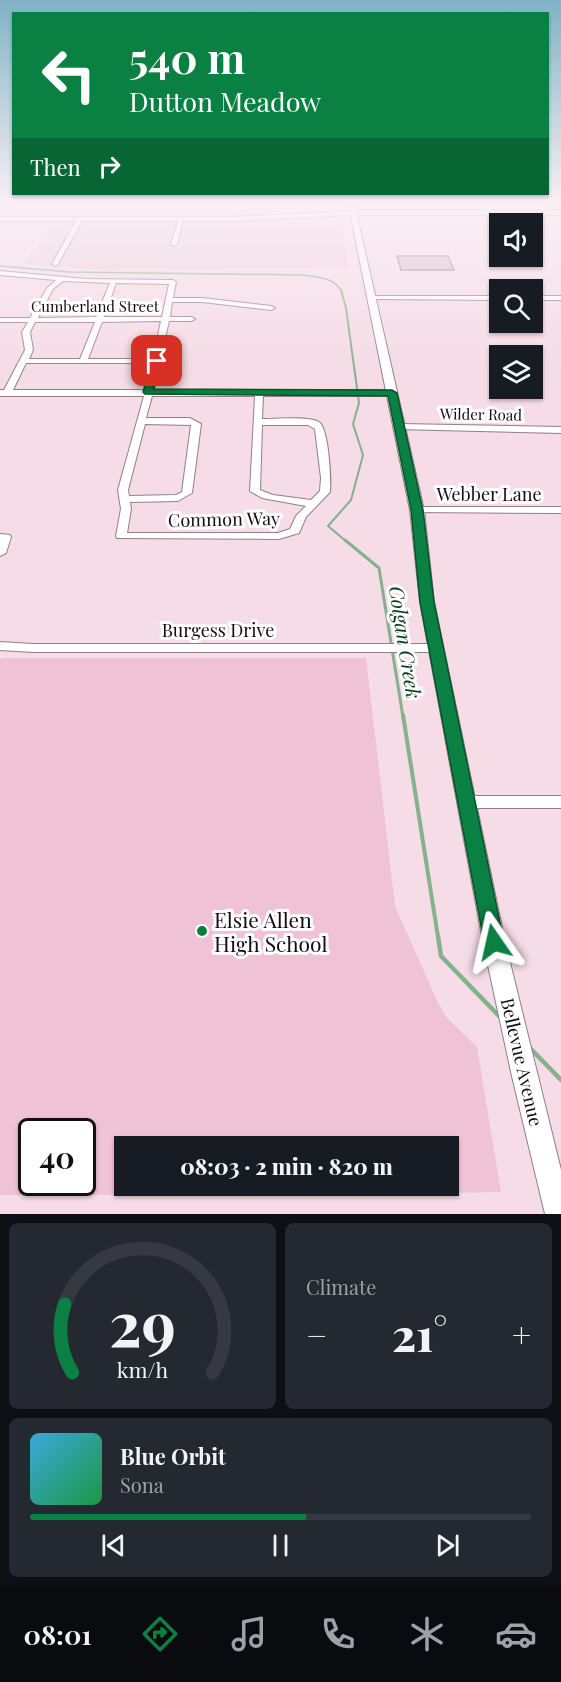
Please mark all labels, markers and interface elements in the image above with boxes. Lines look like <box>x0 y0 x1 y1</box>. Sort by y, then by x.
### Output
text: 540 m <box>129 29 245 85</box>
icon: left <box>30 36 108 114</box>
text: Dutton Meadow <box>129 83 321 119</box>
icon: right <box>93 150 126 183</box>
text: Then <box>30 152 81 182</box>
map controls <box>489 213 543 399</box>
button: sound <box>489 213 543 267</box>
button: search <box>489 279 543 333</box>
street label: Cumberland Street <box>31 296 160 316</box>
pin <box>131 335 182 386</box>
icon: arrive <box>140 344 173 377</box>
button: layers <box>489 345 543 399</box>
street label: Wilder Road <box>439 403 523 425</box>
street label: Webber Lane <box>435 482 542 506</box>
street label: Common Way <box>168 506 280 532</box>
water label: Colgan Creek <box>384 584 428 700</box>
street label: Burgess Drive <box>162 618 274 642</box>
place label: Elsie Allen High School <box>214 905 327 957</box>
position arrow <box>462 910 526 974</box>
marker: Elsie Allen High School <box>195 924 209 938</box>
street label: Bellevue Avenue <box>496 995 548 1129</box>
speed limit sign: 40 <box>18 1118 96 1196</box>
text: 08:03 · 2 min · 820 m <box>180 1151 393 1181</box>
text: Climate <box>306 1273 376 1300</box>
text: 29 <box>109 1279 176 1363</box>
text: 21° <box>392 1303 447 1363</box>
text: − <box>306 1312 327 1356</box>
text: + <box>512 1312 531 1356</box>
text: km/h <box>117 1355 169 1383</box>
text: Blue Orbit <box>120 1441 226 1471</box>
text: Sona <box>120 1471 164 1498</box>
icon: previous <box>97 1529 130 1562</box>
icon: pause <box>264 1529 297 1562</box>
icon: next <box>431 1529 464 1562</box>
icon: directions <box>139 1613 181 1655</box>
icon: music <box>228 1613 270 1655</box>
icon: phone <box>317 1613 359 1655</box>
icon: climate <box>406 1613 448 1655</box>
icon: car <box>495 1613 537 1655</box>
text: 08:01 <box>24 1616 92 1652</box>

